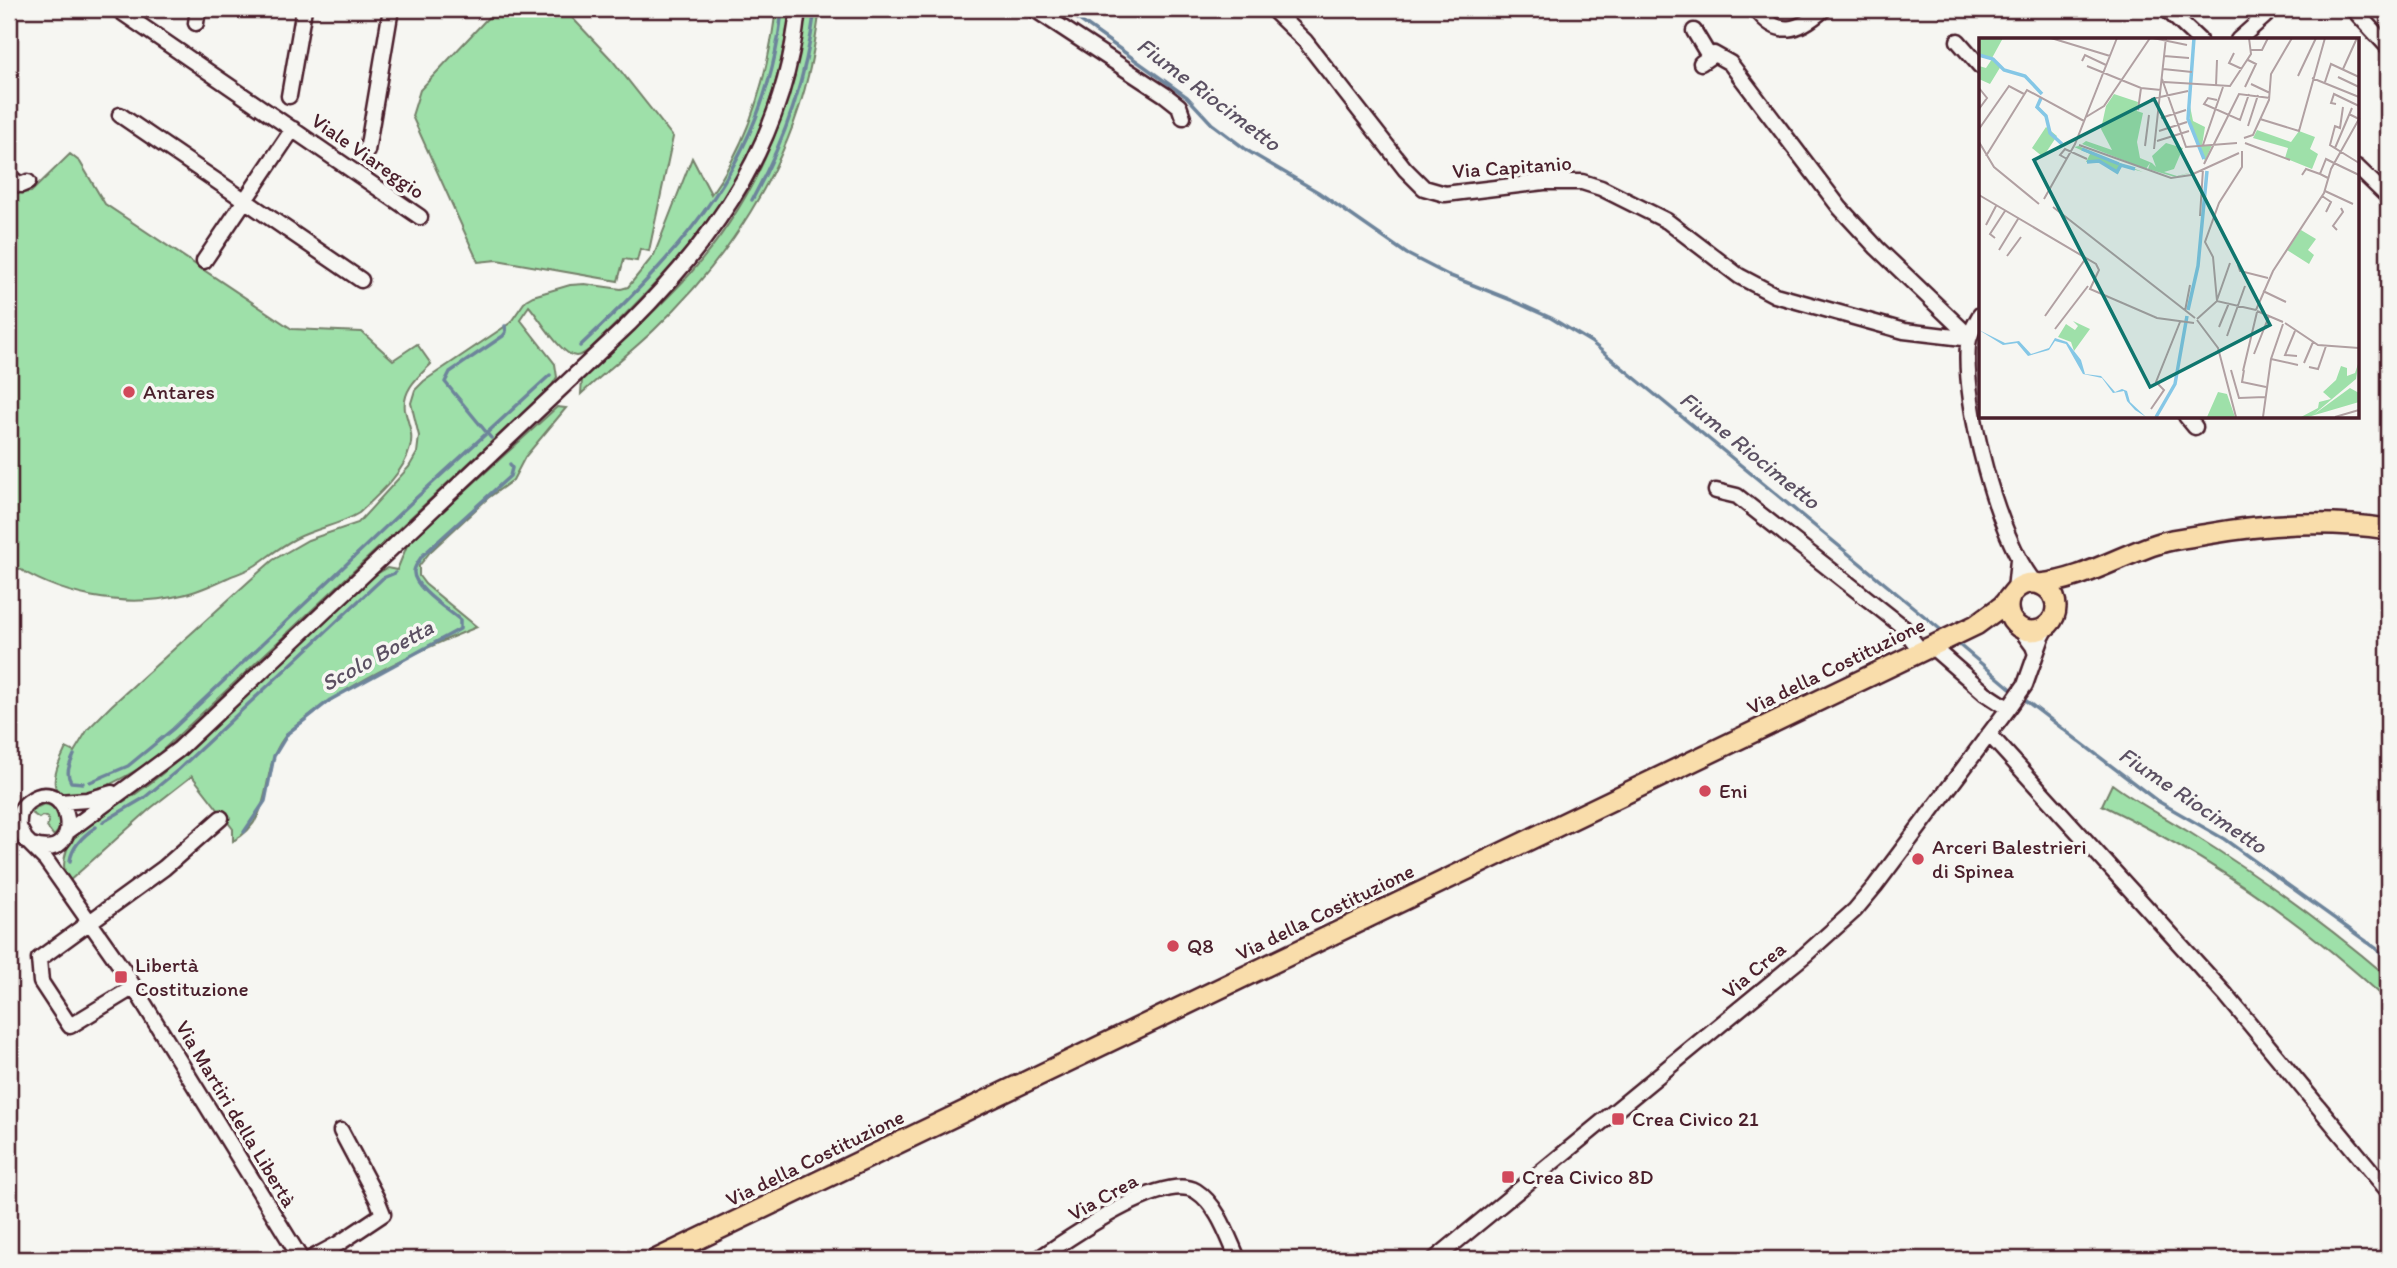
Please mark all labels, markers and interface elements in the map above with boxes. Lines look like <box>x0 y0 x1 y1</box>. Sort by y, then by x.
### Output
water label: Fiume Riocimetto <box>1132 31 1287 158</box>
inset map <box>1979 38 2358 418</box>
street label: Viale Viareggio <box>307 107 430 204</box>
street label: Via Capitanio <box>1451 150 1573 183</box>
place label: Antares <box>143 379 215 404</box>
marker: Antares <box>121 384 137 400</box>
water label: Fiume Riocimetto <box>1674 385 1827 516</box>
water label: Scolo Boetta <box>316 612 438 697</box>
street label: Via della Costituzione <box>1743 612 1929 720</box>
water label: Fiume Riocimetto <box>2114 740 2273 861</box>
place label: Eni <box>1719 778 1748 803</box>
marker: Eni <box>1697 783 1713 799</box>
place label: Arceri Balestrieri di Spinea <box>1932 834 2087 883</box>
marker: Arceri Balestrieri di Spinea <box>1910 851 1926 867</box>
street label: Via della Costituzione <box>1232 858 1418 966</box>
place label: Q8 <box>1187 933 1214 958</box>
street label: Via Crea <box>1717 936 1791 1004</box>
marker: Q8 <box>1165 938 1181 954</box>
place label: Libertà Costituzione <box>135 952 249 1001</box>
marker: Libertà Costituzione <box>113 969 129 985</box>
street label: Via Martiri della Libertà <box>171 1016 302 1212</box>
street label: Via della Costituzione <box>722 1104 908 1212</box>
place label: Crea Civico 21 <box>1632 1106 1759 1131</box>
marker: Crea Civico 21 <box>1610 1111 1626 1127</box>
place label: Crea Civico 8D <box>1522 1164 1653 1189</box>
street label: Via Crea <box>1064 1167 1142 1226</box>
marker: Crea Civico 8D <box>1500 1169 1516 1185</box>

